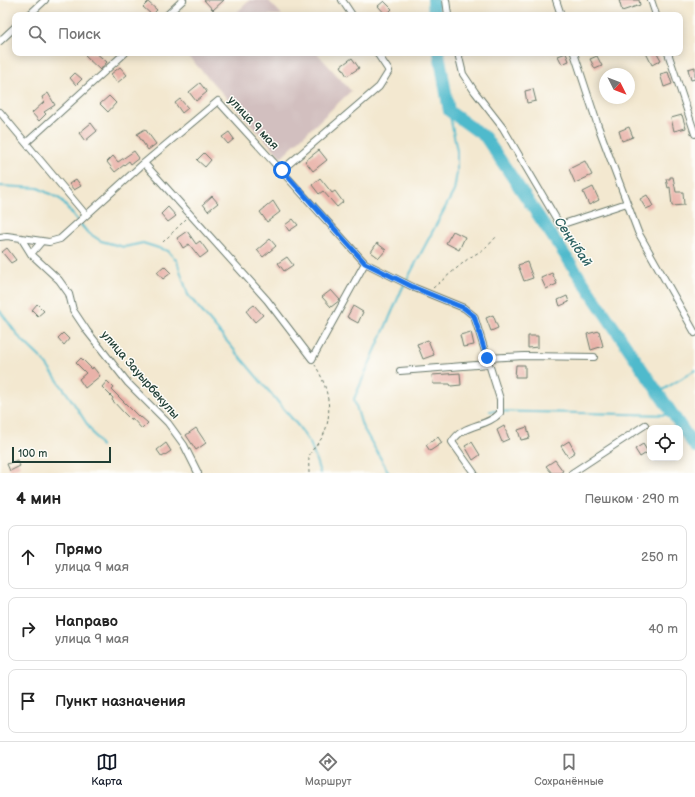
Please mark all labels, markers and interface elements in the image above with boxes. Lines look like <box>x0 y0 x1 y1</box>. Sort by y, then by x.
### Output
search box <box>12 12 683 56</box>
icon: search <box>26 23 48 45</box>
text: Поиск <box>58 25 101 44</box>
north arrow <box>599 68 635 104</box>
street label: улица 9 мая <box>224 93 282 153</box>
route start <box>273 161 291 179</box>
water label: Сеңкібай <box>551 214 596 270</box>
street label: улица Зауырбекулы <box>98 328 182 422</box>
route end <box>478 349 496 367</box>
map controls <box>647 425 683 461</box>
button: locate <box>647 425 683 461</box>
scale bar <box>12 445 111 464</box>
text: 100 m <box>18 447 47 460</box>
text: 4 мин <box>16 489 61 509</box>
text: Пешком · 290 m <box>584 491 679 507</box>
text: Прямо <box>55 540 102 559</box>
icon: ahead <box>17 546 39 568</box>
text: 250 m <box>641 549 678 565</box>
text: улица 9 мая <box>55 559 129 575</box>
text: Направо <box>55 612 118 631</box>
icon: right <box>17 618 39 640</box>
text: 40 m <box>648 621 678 637</box>
text: улица 9 мая <box>55 631 129 647</box>
icon: arrive <box>17 690 39 712</box>
text: Пункт назначения <box>55 692 186 711</box>
tab: Карта <box>91 751 122 788</box>
tab: Маршрут <box>305 751 352 788</box>
tab: Сохранённые <box>534 751 604 788</box>

